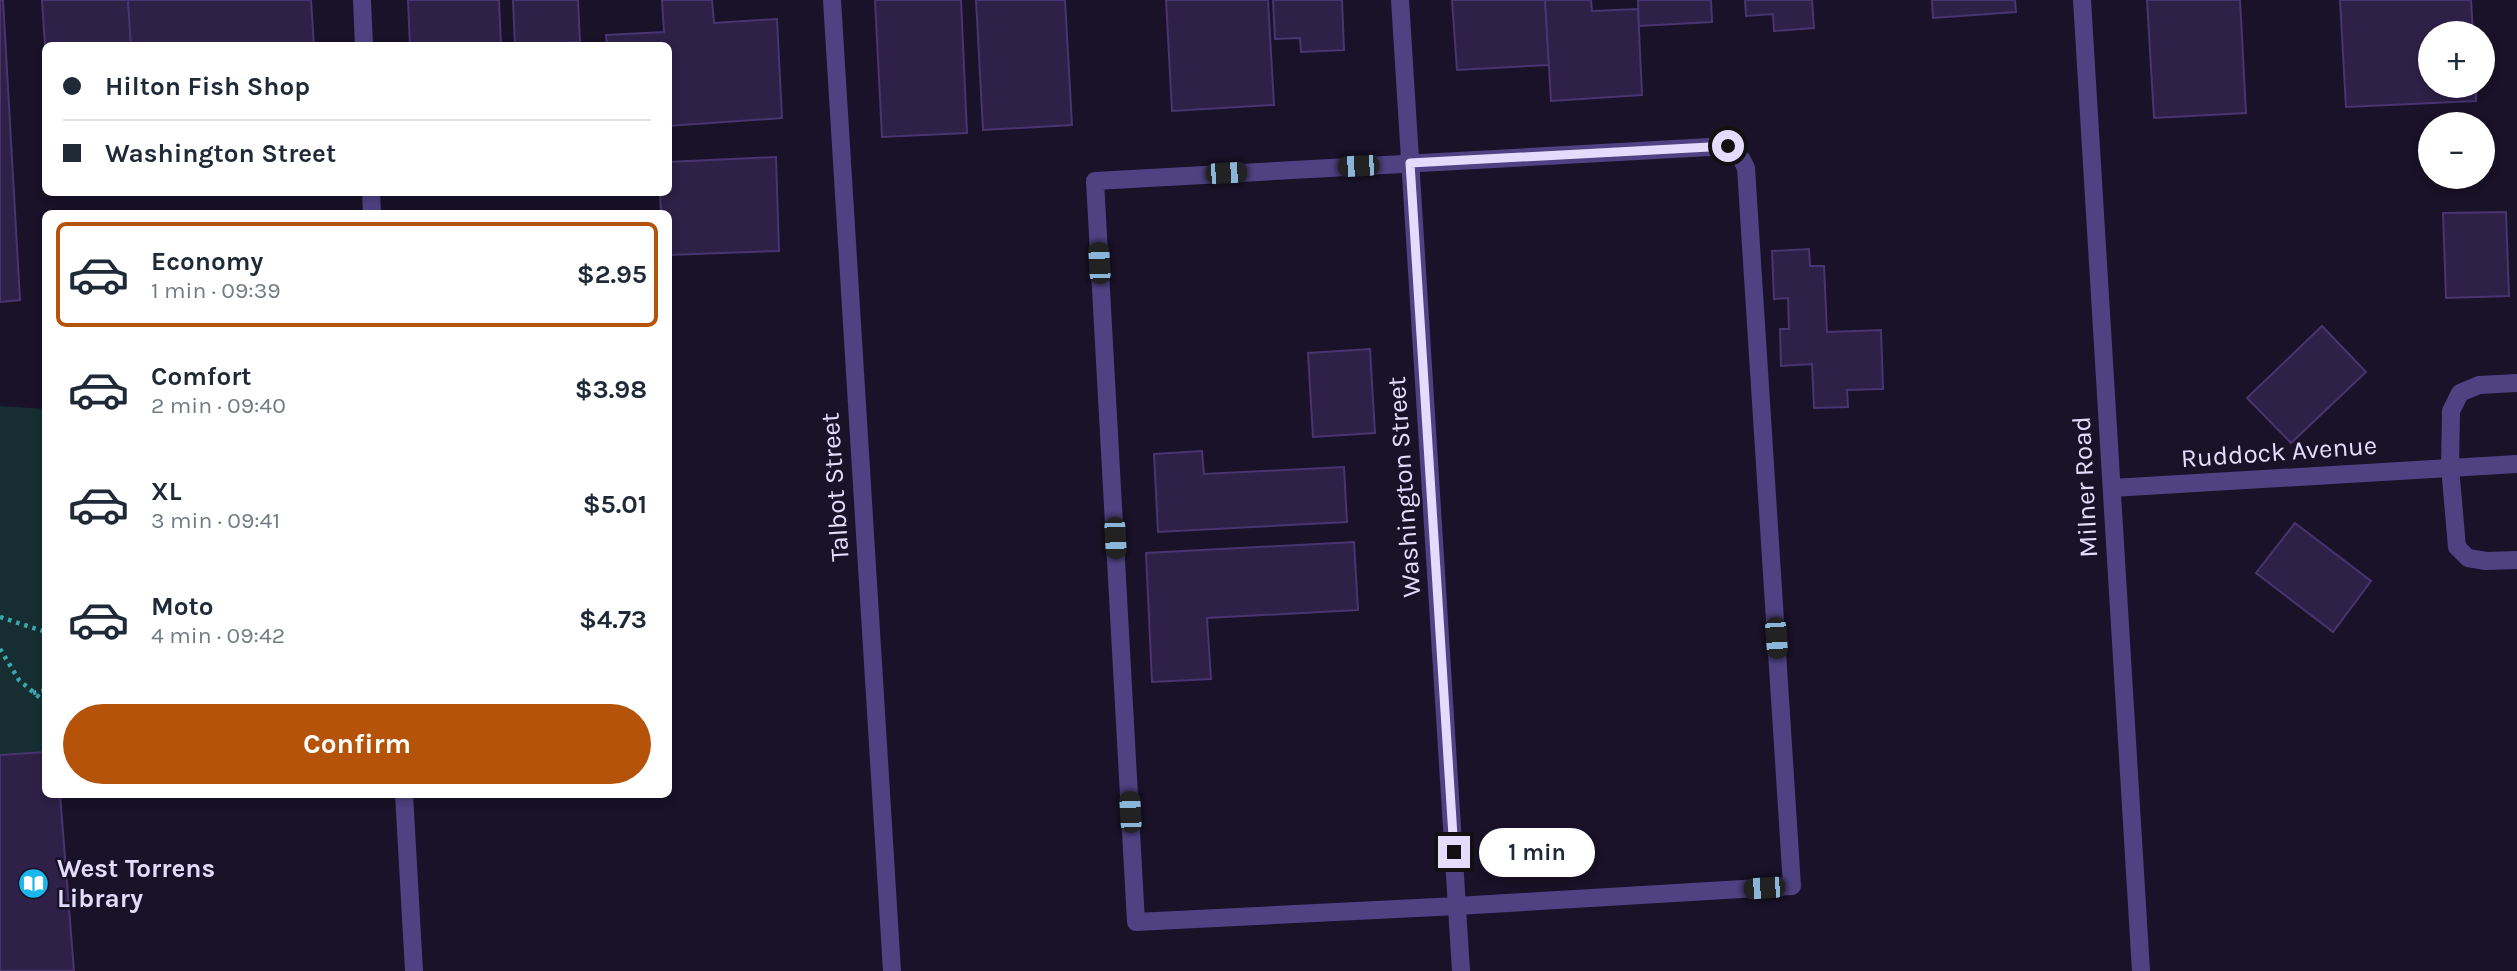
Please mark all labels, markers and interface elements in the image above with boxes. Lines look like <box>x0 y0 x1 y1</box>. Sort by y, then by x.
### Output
map controls <box>2418 21 2495 189</box>
button: + <box>2418 21 2495 98</box>
text: Hilton Fish Shop <box>105 71 310 102</box>
button: − <box>2418 112 2495 189</box>
route start <box>1712 130 1744 162</box>
text: Washington Street <box>105 138 336 169</box>
car <box>1337 154 1380 178</box>
car <box>1205 161 1248 185</box>
car <box>1088 241 1111 285</box>
icon: car <box>67 243 130 306</box>
text: Economy <box>151 246 263 277</box>
text: $2.95 <box>577 259 647 290</box>
text: 1 min · 09:39 <box>151 277 281 304</box>
icon: car <box>67 358 130 421</box>
text: Comfort <box>151 361 252 392</box>
text: $3.98 <box>575 374 647 405</box>
street label: Washington Street <box>1381 375 1427 599</box>
text: 2 min · 09:40 <box>151 392 286 419</box>
street label: Talbot Street <box>814 411 856 563</box>
street label: Milner Road <box>2066 416 2104 558</box>
street label: Ruddock Avenue <box>2180 430 2378 474</box>
icon: car <box>67 473 130 536</box>
text: XL <box>151 476 182 507</box>
text: $5.01 <box>583 489 647 520</box>
text: 3 min · 09:41 <box>151 507 280 534</box>
car <box>1104 516 1127 560</box>
icon: car <box>67 588 130 651</box>
text: Moto <box>151 591 213 622</box>
text: $4.73 <box>579 604 647 635</box>
car <box>1765 616 1788 660</box>
text: 4 min · 09:42 <box>151 622 285 649</box>
button: Confirm <box>63 704 651 784</box>
car <box>1119 790 1142 834</box>
callout: 1 min <box>1478 828 1594 876</box>
route end <box>1438 836 1470 868</box>
text: 1 min <box>1508 839 1566 866</box>
place label: West Torrens Library <box>57 853 215 914</box>
library icon: West Torrens Library <box>17 866 51 900</box>
car <box>1743 876 1786 900</box>

